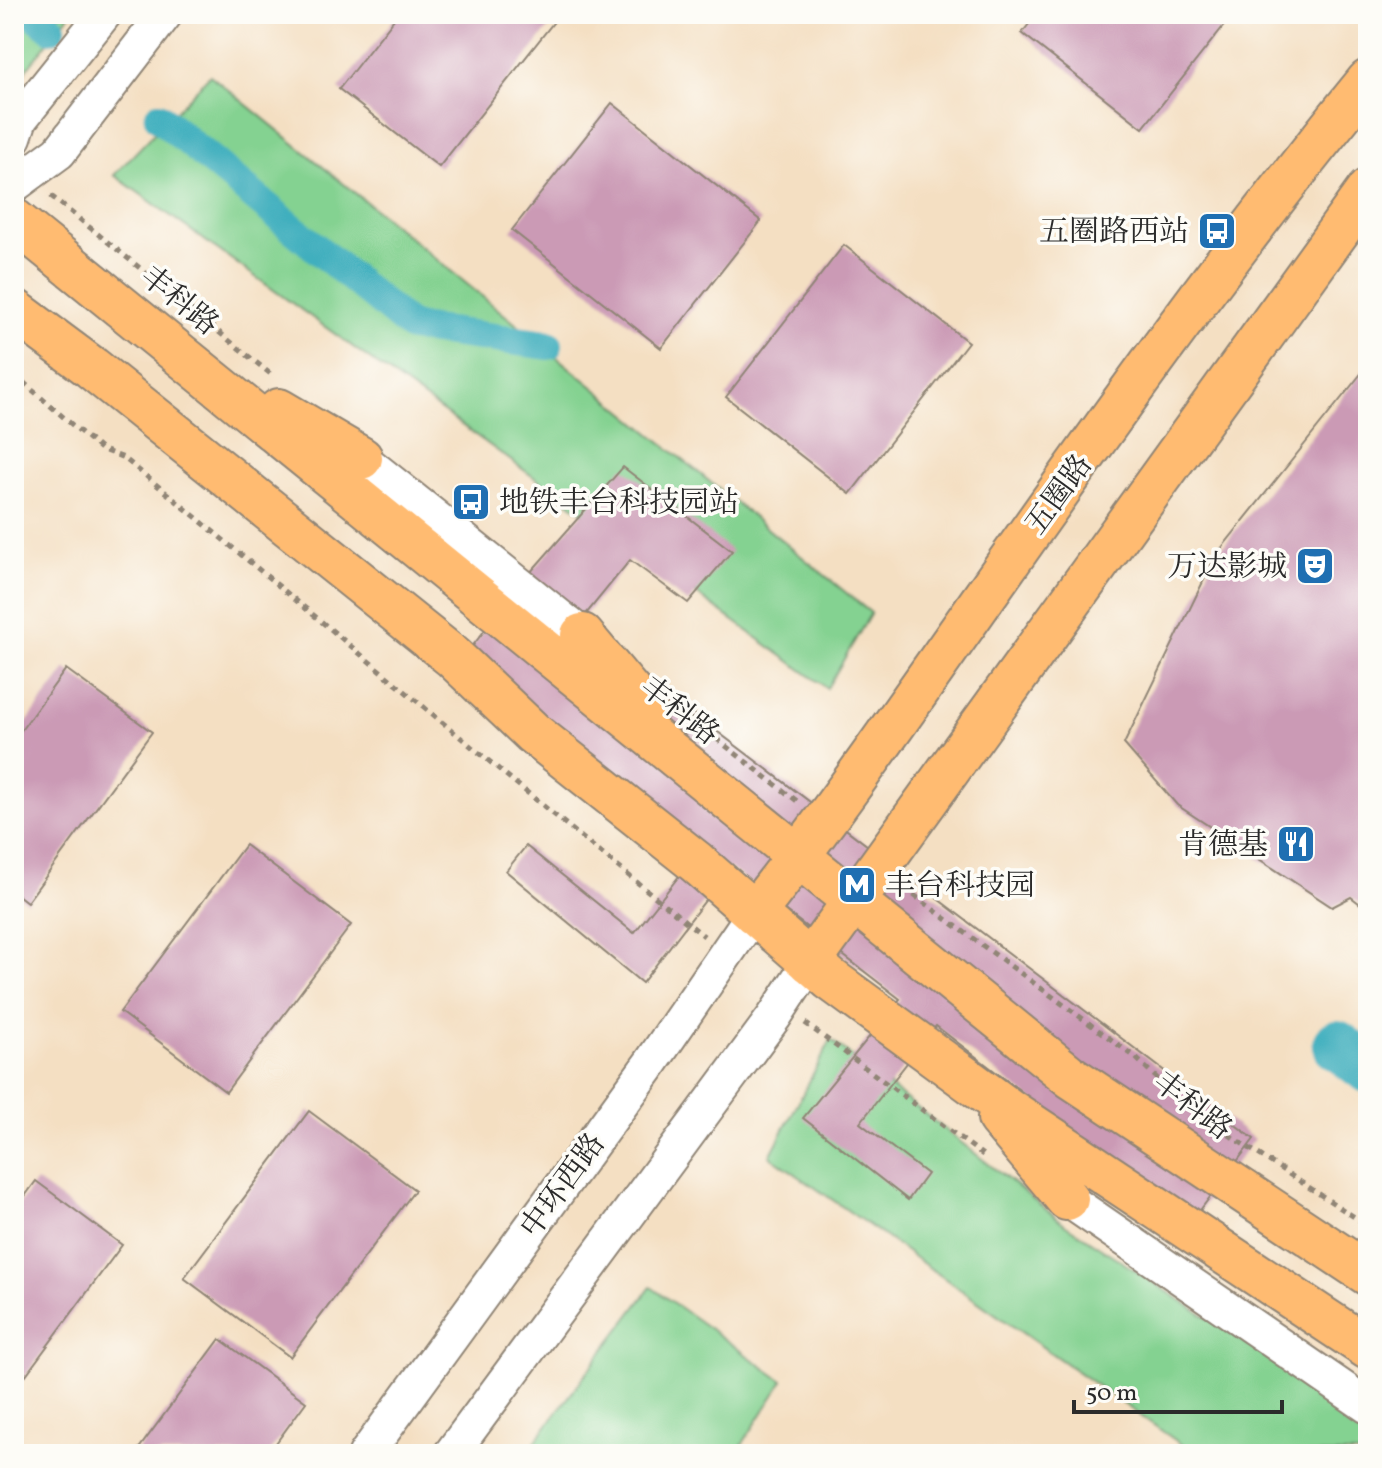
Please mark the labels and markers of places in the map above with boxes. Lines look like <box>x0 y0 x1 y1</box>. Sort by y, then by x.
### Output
bus stop icon: 五圈路西站 <box>1196 210 1238 252</box>
place label: 五圈路西站 <box>1039 212 1189 254</box>
bus stop icon: 地铁丰台科技园站 <box>450 481 492 523</box>
place label: 地铁丰台科技园站 <box>499 483 739 525</box>
theatre icon: 万达影城 <box>1294 545 1336 587</box>
place label: 万达影城 <box>1167 547 1287 589</box>
restaurant icon: 肯德基 <box>1275 823 1317 865</box>
place label: 肯德基 <box>1178 825 1268 867</box>
metro station icon: 丰台科技园 <box>836 864 878 906</box>
place label: 丰台科技园 <box>885 866 1035 908</box>

